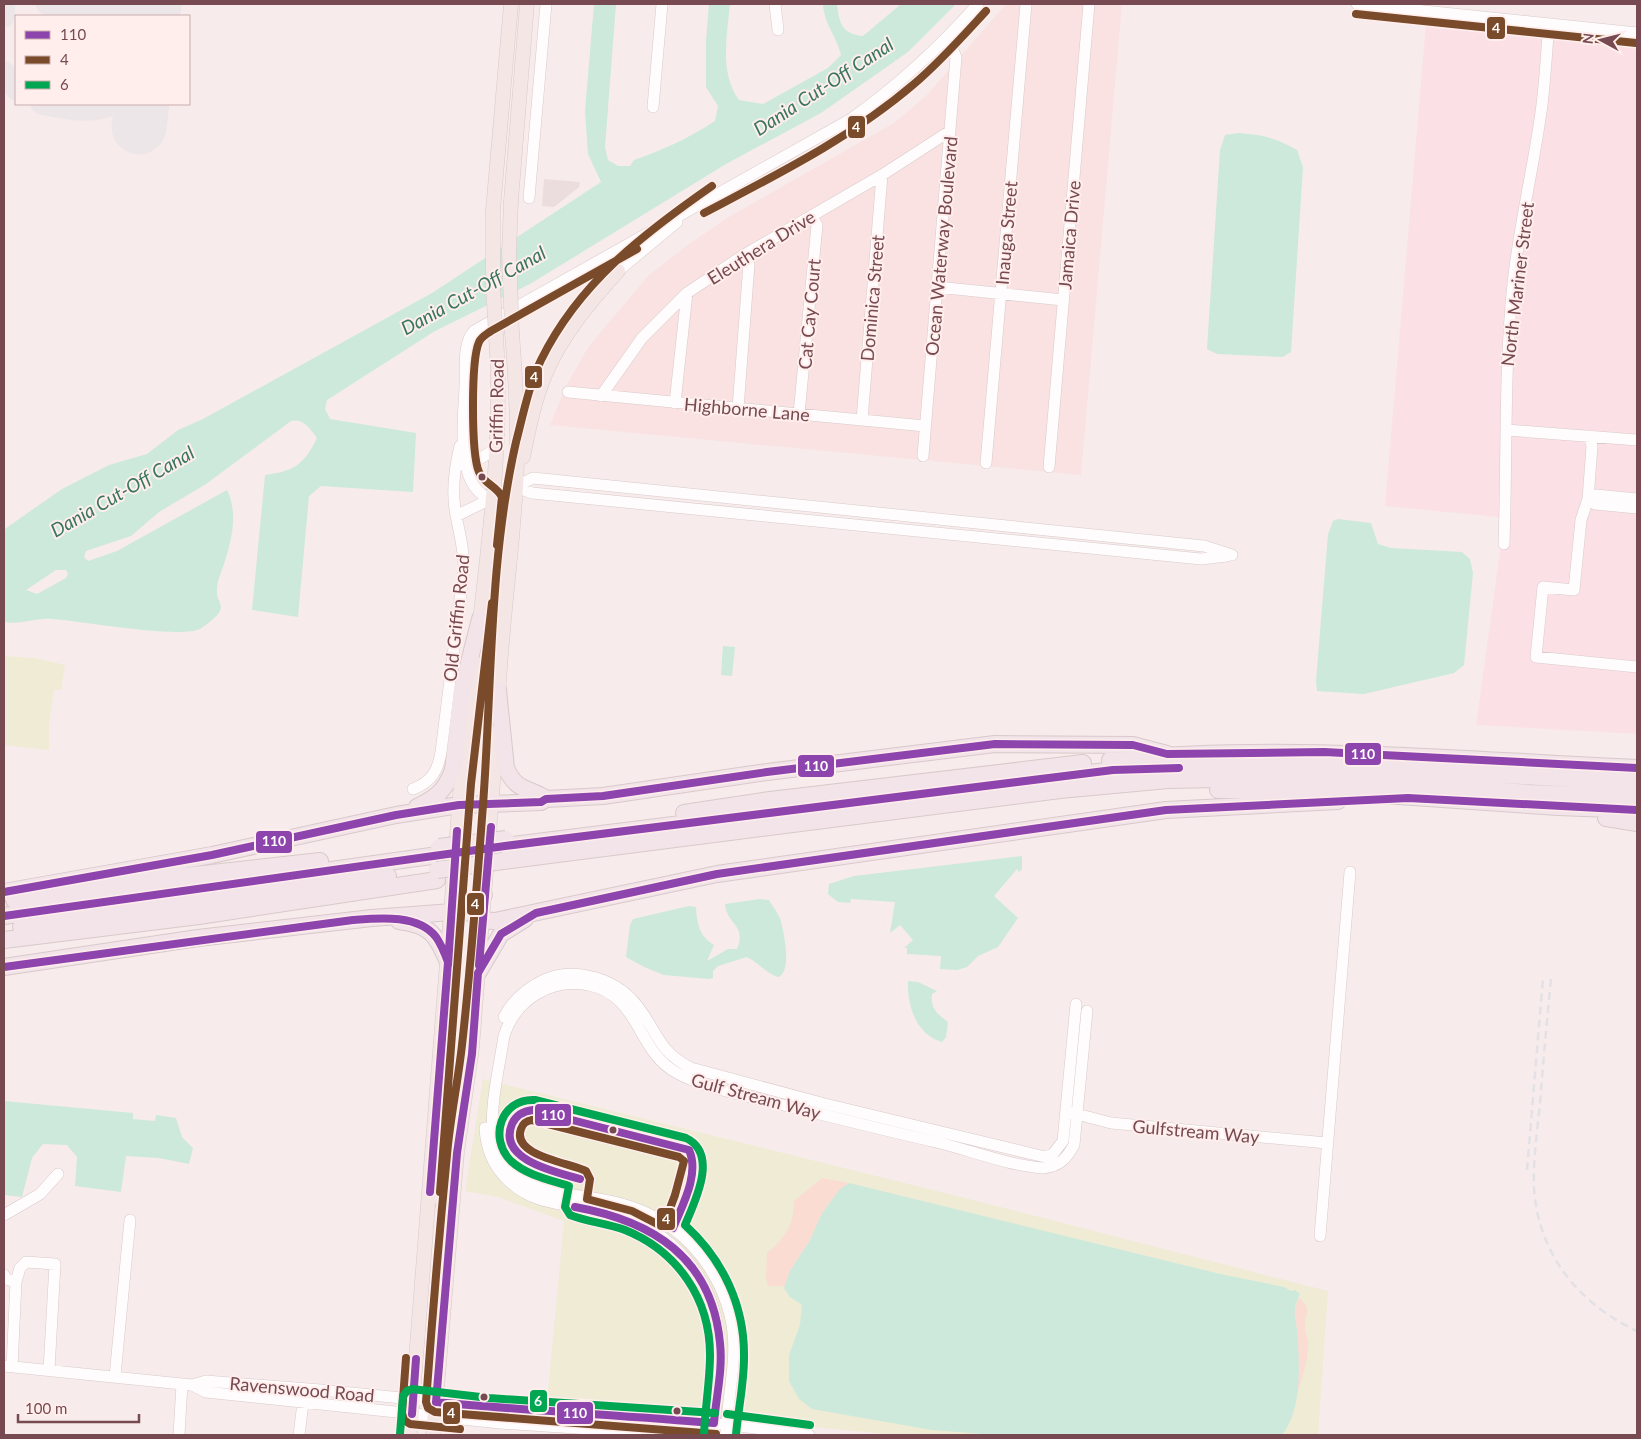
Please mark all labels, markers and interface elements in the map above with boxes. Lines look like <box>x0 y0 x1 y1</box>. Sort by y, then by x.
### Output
legend <box>15 15 190 105</box>
north arrow <box>1576 15 1626 65</box>
line badge: 4 <box>1486 16 1506 40</box>
text: 4 <box>1492 19 1500 36</box>
text: 110 <box>60 25 86 43</box>
water label: Dania Cut-Off Canal <box>749 32 897 140</box>
text: N <box>1579 32 1597 45</box>
text: 4 <box>60 50 69 68</box>
text: 6 <box>60 75 69 93</box>
line badge: 4 <box>847 115 866 139</box>
text: 4 <box>852 118 860 135</box>
street label: Ocean Waterway Boulevard <box>920 135 962 357</box>
street label: Inauga Street <box>990 180 1022 286</box>
street label: Jamaica Drive <box>1053 180 1085 290</box>
street label: North Mariner Street <box>1496 200 1538 367</box>
street label: Eleuthera Drive <box>703 205 819 289</box>
street label: Dominica Street <box>856 233 889 362</box>
water label: Dania Cut-Off Canal <box>397 241 549 339</box>
street label: Cat Cay Court <box>793 257 825 370</box>
street label: Griffin Road <box>484 359 508 453</box>
line badge: 4 <box>524 365 543 389</box>
text: 4 <box>530 368 538 385</box>
street label: Highborne Lane <box>683 393 811 425</box>
water label: Dania Cut-Off Canal <box>46 441 198 541</box>
unlabelled marker <box>477 472 487 482</box>
street label: Old Griffin Road <box>438 553 474 683</box>
line badge: 110 <box>1344 742 1382 766</box>
text: 110 <box>1351 745 1375 762</box>
line badge: 110 <box>797 754 835 778</box>
text: 110 <box>804 757 828 774</box>
line badge: 110 <box>255 830 293 854</box>
text: 110 <box>262 832 286 849</box>
line badge: 4 <box>466 892 485 916</box>
text: 4 <box>471 895 479 912</box>
street label: Gulf Stream Way <box>689 1068 824 1124</box>
line badge: 110 <box>534 1103 572 1127</box>
text: 110 <box>541 1106 565 1123</box>
street label: Gulfstream Way <box>1132 1114 1261 1148</box>
unlabelled marker <box>608 1125 618 1135</box>
line badge: 4 <box>656 1207 676 1231</box>
text: 4 <box>662 1210 670 1227</box>
street label: Ravenswood Road <box>229 1372 375 1406</box>
line badge: 6 <box>529 1389 548 1413</box>
scale bar <box>18 1392 139 1424</box>
unlabelled marker <box>479 1392 489 1402</box>
text: 6 <box>534 1392 542 1409</box>
text: 100 m <box>25 1399 67 1417</box>
line badge: 4 <box>442 1401 461 1425</box>
line badge: 110 <box>556 1401 594 1425</box>
text: 4 <box>447 1404 455 1421</box>
text: 110 <box>563 1404 587 1421</box>
unlabelled marker <box>672 1406 682 1416</box>

